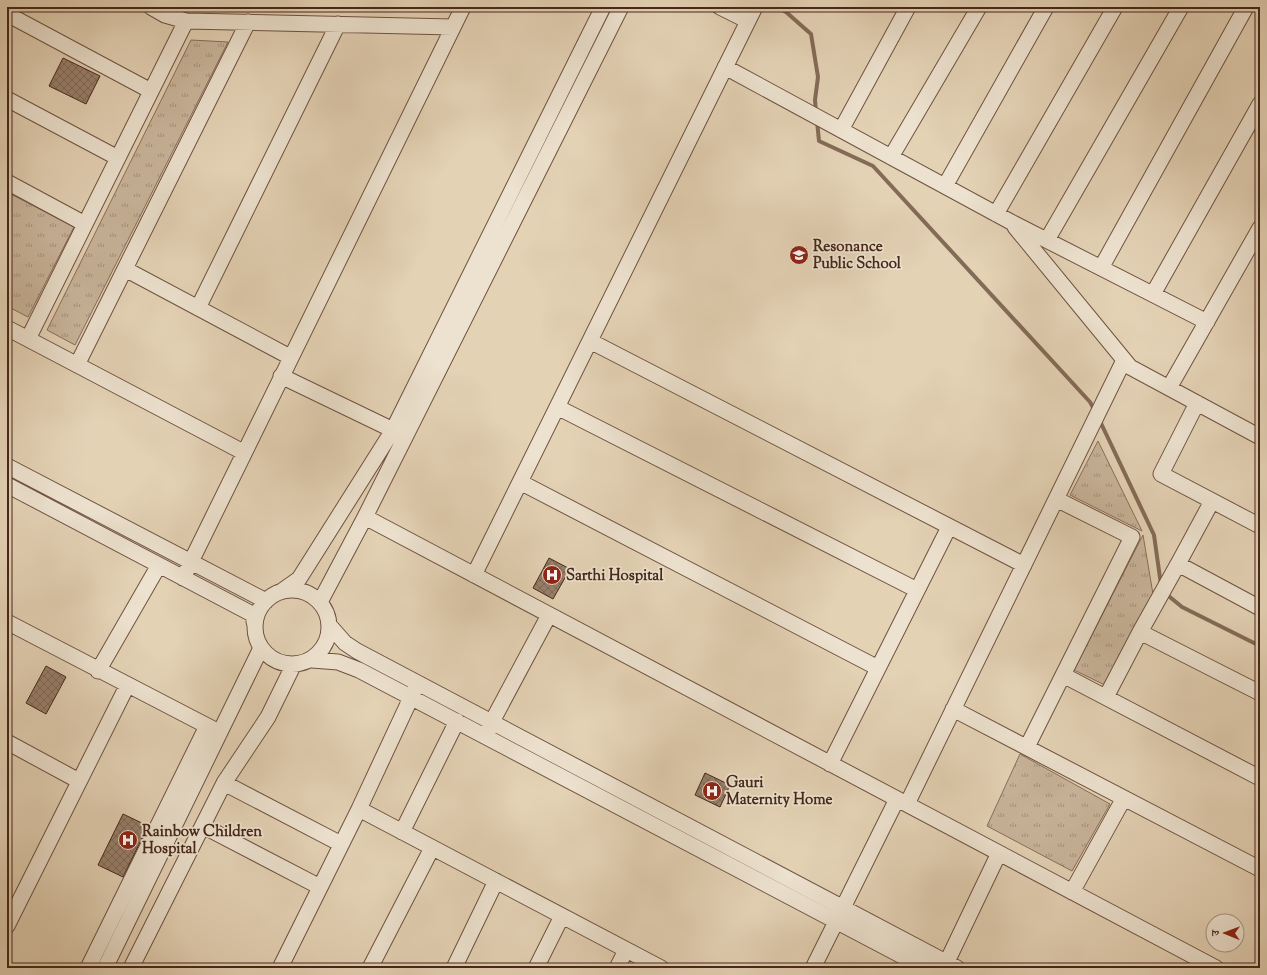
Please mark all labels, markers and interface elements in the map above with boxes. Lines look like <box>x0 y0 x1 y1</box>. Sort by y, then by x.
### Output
place label: Resonance Public School <box>813 237 902 275</box>
school or university icon: Resonance Public School <box>788 244 810 266</box>
hospital icon: Sarthi Hospital <box>541 564 563 586</box>
place label: Sarthi Hospital <box>566 566 664 587</box>
place label: Gauri Maternity Home <box>726 773 832 811</box>
hospital icon: Gauri Maternity Home <box>701 780 723 802</box>
place label: Rainbow Children Hospital <box>142 822 262 860</box>
hospital icon: Rainbow Children Hospital <box>117 829 139 851</box>
north arrow <box>1205 913 1245 953</box>
text: उ <box>1208 929 1224 937</box>

